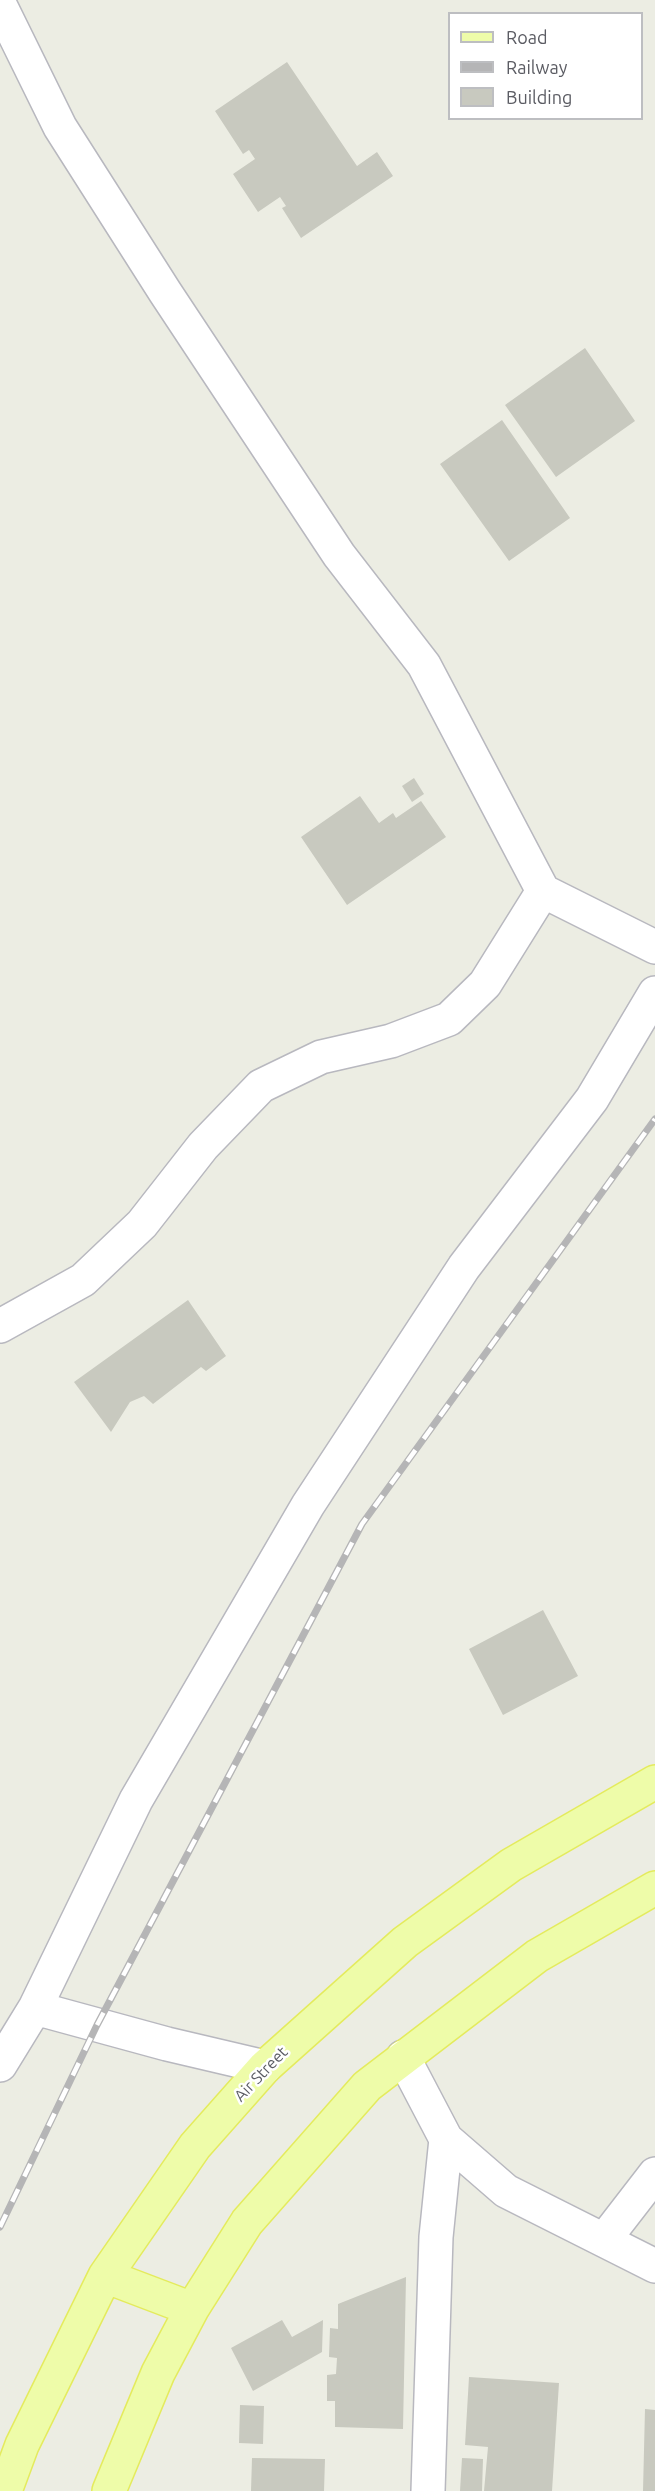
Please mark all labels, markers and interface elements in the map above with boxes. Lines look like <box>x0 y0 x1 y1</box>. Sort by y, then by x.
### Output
legend <box>448 12 643 120</box>
text: Road <box>506 27 548 47</box>
text: Railway <box>506 57 567 77</box>
text: Building <box>506 87 572 107</box>
street label: Air Street <box>230 2043 292 2105</box>

